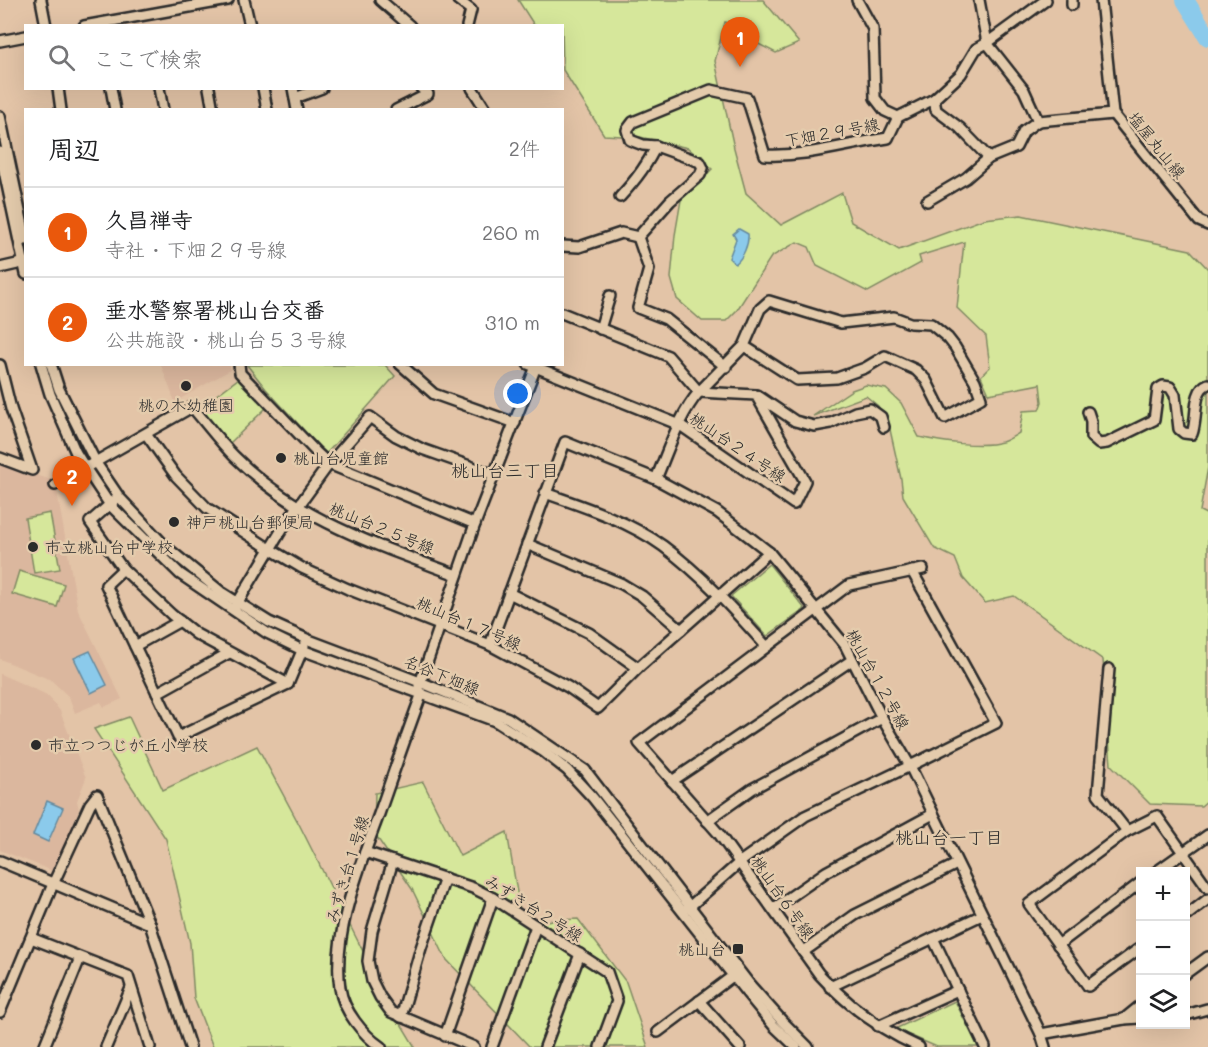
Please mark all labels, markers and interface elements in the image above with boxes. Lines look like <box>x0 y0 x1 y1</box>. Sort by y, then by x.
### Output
pin: 1 <box>720 17 760 67</box>
search box <box>24 24 564 90</box>
icon: search <box>45 41 78 74</box>
text: ここで検索 <box>93 44 203 73</box>
street label: 塩屋丸山線 <box>1124 107 1191 182</box>
street label: 下畑２９号線 <box>783 113 881 150</box>
text: 周辺 <box>48 132 100 166</box>
text: 2件 <box>509 135 540 161</box>
text: 久昌禅寺 <box>105 205 193 234</box>
text: 1 <box>63 219 72 245</box>
text: 260 m <box>482 219 540 245</box>
text: 寺社 · 下畑２９号線 <box>105 236 287 262</box>
text: 垂水警察署桃山台交番 <box>105 295 325 324</box>
text: 2 <box>62 309 73 335</box>
text: 310 m <box>485 309 540 335</box>
text: 公共施設 · 桃山台５３号線 <box>105 326 347 352</box>
marker: 桃の木幼稚園 <box>179 379 193 393</box>
your location <box>503 379 532 408</box>
place label: 桃の木幼稚園 <box>138 394 234 415</box>
street label: 桃山台２４号線 <box>686 407 791 487</box>
place label: 桃山台児童館 <box>293 447 389 468</box>
marker: 桃山台児童館 <box>274 451 288 465</box>
pin: 2 <box>52 456 92 506</box>
district label: 桃山台三丁目 <box>451 458 559 482</box>
street label: 桃山台２５号線 <box>326 497 438 558</box>
place label: 神戸桃山台郵便局 <box>186 511 314 532</box>
marker: 神戸桃山台郵便局 <box>167 515 181 529</box>
place label: 市立桃山台中学校 <box>45 536 173 557</box>
marker: 市立桃山台中学校 <box>26 540 40 554</box>
street label: 桃山台１７号線 <box>414 591 525 654</box>
street label: 桃山台１２号線 <box>842 625 915 733</box>
street label: 名谷下畑線 <box>401 650 483 699</box>
place label: 市立つつじが丘小学校 <box>48 734 208 755</box>
marker: 市立つつじが丘小学校 <box>29 738 43 752</box>
street label: みずき台１号線 <box>320 813 373 925</box>
district label: 桃山台一丁目 <box>895 825 1003 849</box>
street label: 桃山台６号線 <box>747 851 820 942</box>
map controls <box>1136 867 1190 1029</box>
button: + <box>1136 867 1190 921</box>
street label: みずき台２号線 <box>481 869 587 946</box>
button: − <box>1136 921 1190 975</box>
place label: 桃山台 <box>678 938 726 959</box>
marker: 桃山台 <box>731 942 745 956</box>
button: layers <box>1136 975 1190 1029</box>

